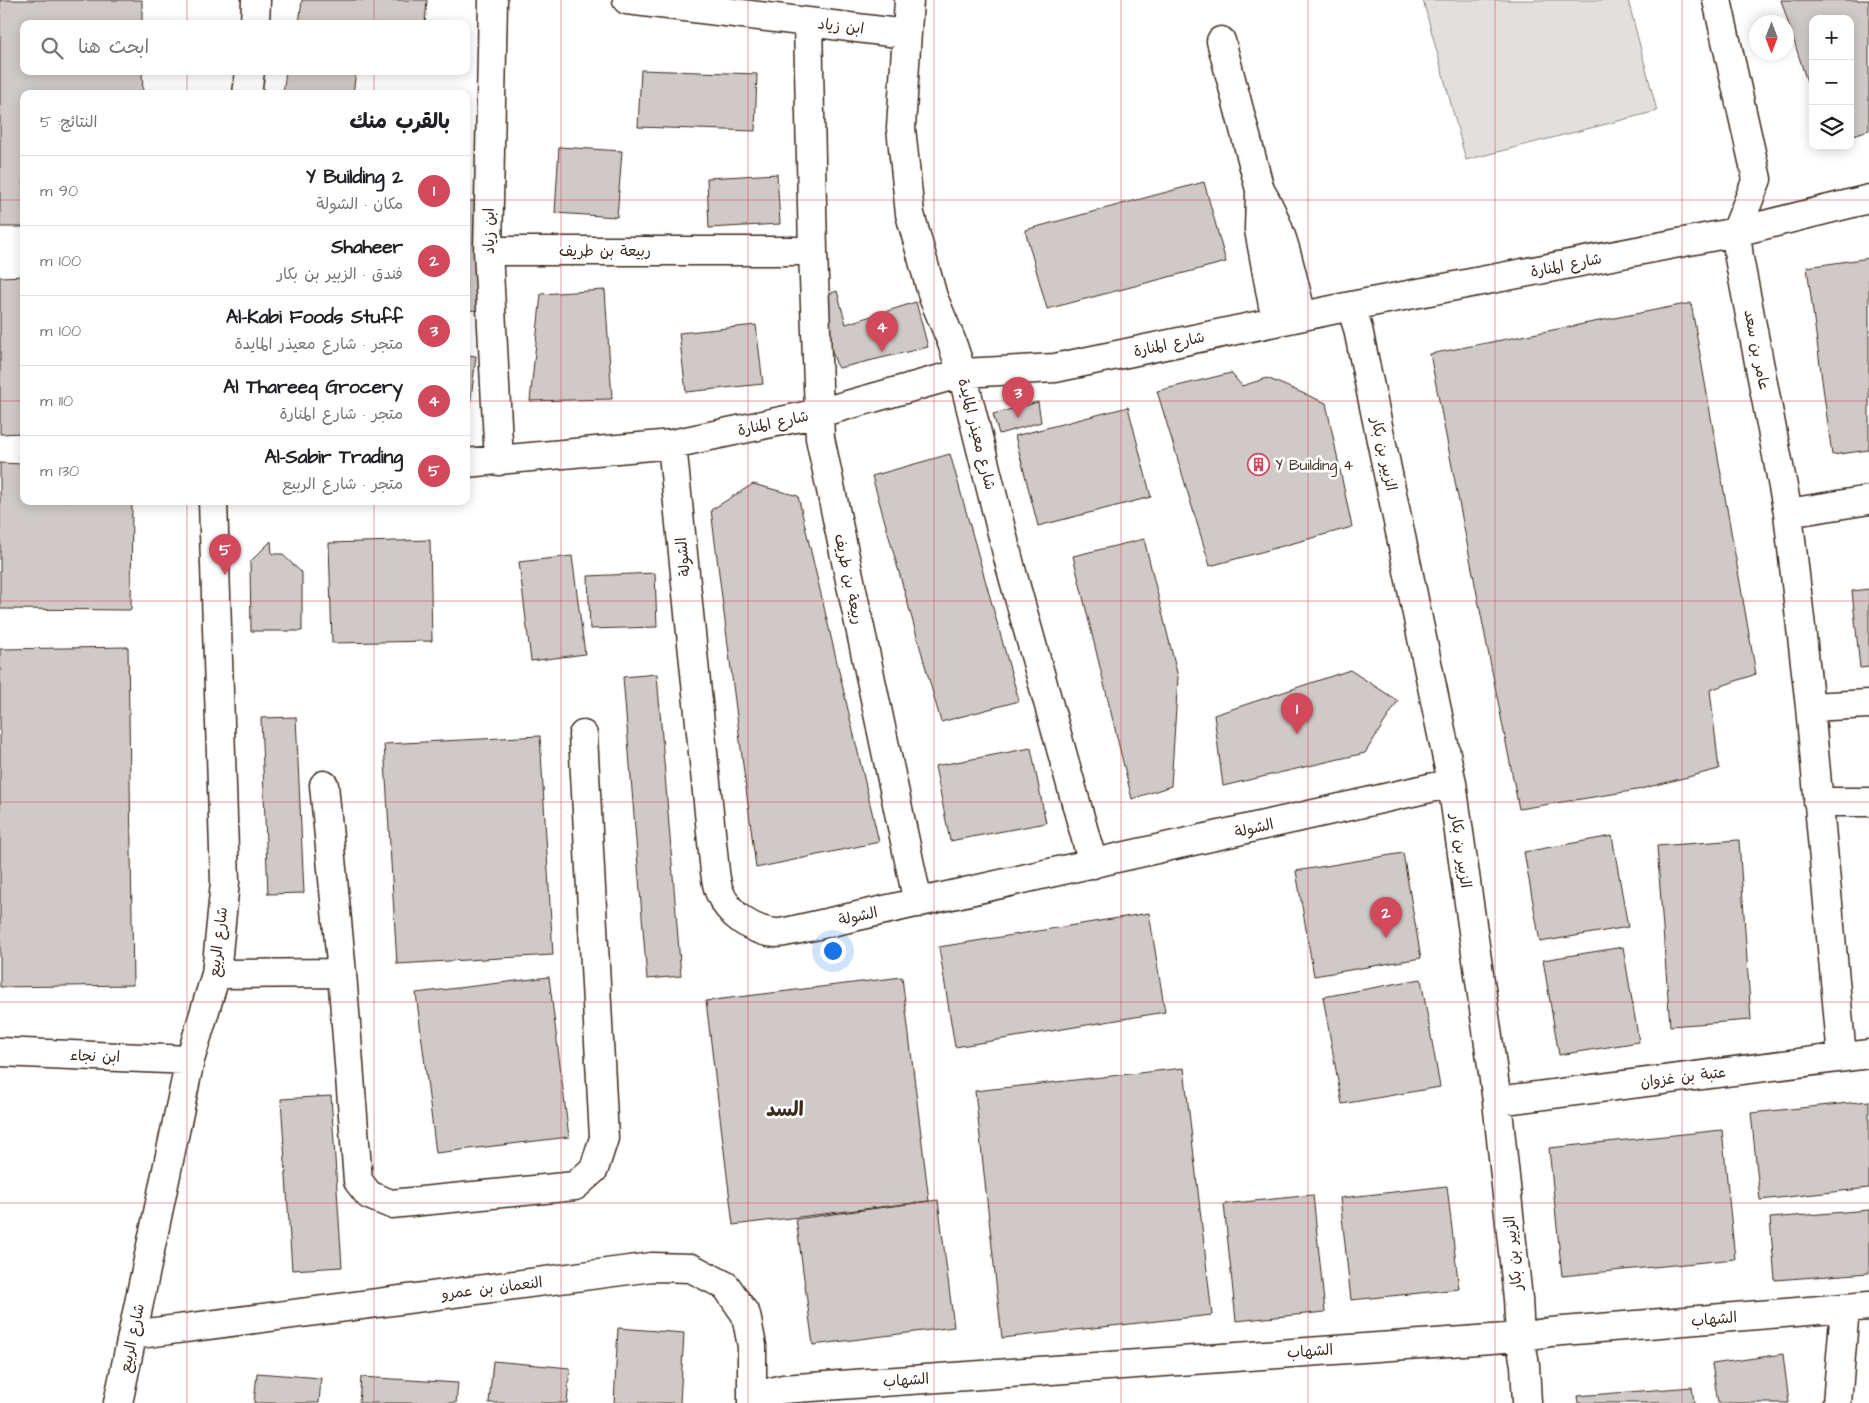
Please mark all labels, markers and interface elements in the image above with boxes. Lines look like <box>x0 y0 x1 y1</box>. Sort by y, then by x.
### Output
street label: ابن زياد <box>817 13 865 40</box>
north arrow <box>1749 15 1794 60</box>
map controls <box>1809 15 1854 150</box>
button: + <box>1809 15 1854 60</box>
search box <box>20 20 470 75</box>
icon: search <box>38 34 66 62</box>
text: ابحث هنا <box>78 34 149 61</box>
button: − <box>1809 60 1854 105</box>
button: layers <box>1809 105 1854 150</box>
text: بالقرب منك <box>349 107 450 136</box>
text: النتائج: 5 <box>40 111 97 133</box>
text: Y Building 2 <box>306 164 403 191</box>
text: 90 m <box>40 180 78 202</box>
text: 1 <box>433 180 435 202</box>
text: مكان · الشولة <box>316 193 403 215</box>
street label: ابن زياد <box>479 208 500 254</box>
text: Shaheer <box>331 234 403 261</box>
street label: ربيعة بن طريف <box>559 241 651 262</box>
street label: شارع المنارة <box>1529 248 1604 283</box>
text: 100 m <box>40 250 81 272</box>
text: 2 <box>429 250 439 272</box>
text: فندق · الزبير بن بكار <box>277 263 403 285</box>
text: Al-Kabi Foods Stuff <box>226 304 403 331</box>
street label: عامر بن سعد <box>1738 308 1775 392</box>
pin: 4 <box>866 311 898 352</box>
text: 100 m <box>40 320 81 342</box>
text: 3 <box>430 320 438 342</box>
street label: شارع المنارة <box>1132 327 1207 362</box>
text: متجر · شارع معيذر المايدة <box>234 333 403 355</box>
text: Al Thareeq Grocery <box>223 374 403 401</box>
street label: شارع معيذر المايدة <box>952 376 1001 492</box>
pin: 3 <box>1002 377 1034 418</box>
text: 110 m <box>40 390 73 412</box>
text: 4 <box>429 390 439 412</box>
text: متجر · شارع المنارة <box>280 403 403 425</box>
street label: شارع المنارة <box>736 406 811 441</box>
street label: الزبير بن بكار <box>1365 414 1402 493</box>
text: Al-Sabir Trading <box>265 444 403 471</box>
building icon: Y Building 4 <box>1247 453 1271 477</box>
place label: Y Building 4 <box>1275 455 1353 477</box>
text: 130 m <box>40 460 79 482</box>
text: 5 <box>428 460 440 482</box>
text: متجر · شارع الربيع <box>282 473 403 495</box>
street label: ربيعة بن طريف <box>829 532 868 626</box>
pin: 5 <box>209 534 241 575</box>
street label: الشولة <box>671 536 696 578</box>
pin: 1 <box>1281 693 1313 734</box>
street label: الزبير بن بكار <box>1445 812 1476 890</box>
street label: الشولة <box>1233 814 1276 843</box>
pin: 2 <box>1370 897 1402 938</box>
street label: الشولة <box>837 902 880 931</box>
street label: شارع الربيع <box>204 906 233 978</box>
your location <box>820 938 846 964</box>
street label: ابن نجاء <box>69 1045 121 1068</box>
street label: عتبة بن غزوان <box>1639 1062 1727 1093</box>
district label: السد <box>766 1096 804 1124</box>
street label: الزبير بن بكار <box>1499 1215 1528 1292</box>
street label: النعمان بن عمرو <box>439 1272 544 1305</box>
street label: شارع الربيع <box>115 1302 150 1375</box>
street label: الشهاب <box>1690 1307 1738 1332</box>
street label: الشهاب <box>1286 1339 1334 1364</box>
street label: الشهاب <box>882 1368 930 1393</box>

